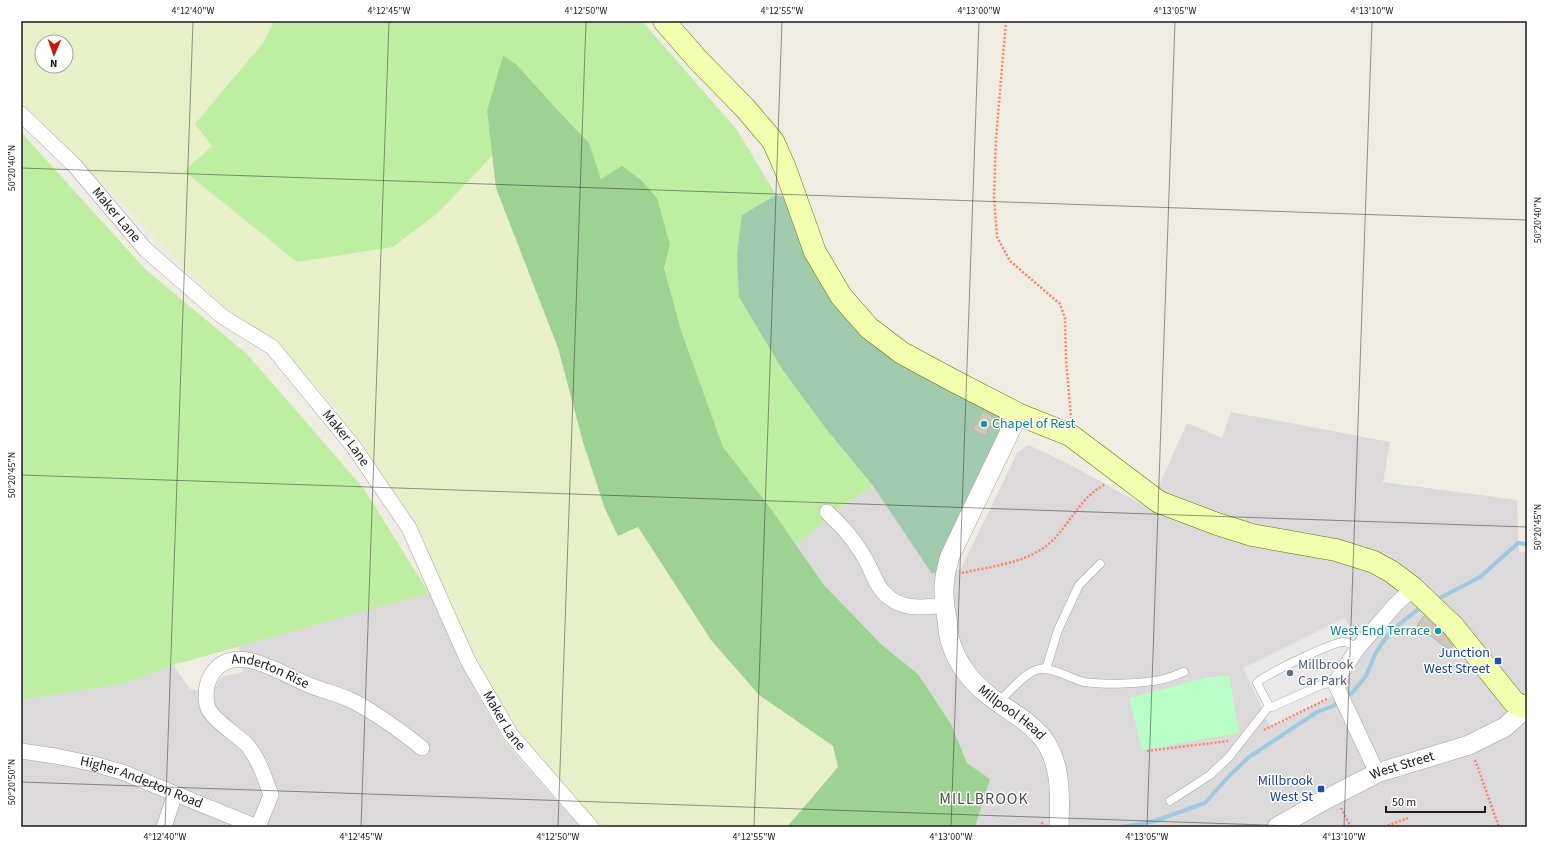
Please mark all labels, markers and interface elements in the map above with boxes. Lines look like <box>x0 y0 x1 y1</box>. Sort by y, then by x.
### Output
text: 4°12'40"W <box>172 4 215 18</box>
text: 4°12'45"W <box>368 4 411 18</box>
text: 4°12'50"W <box>565 4 608 18</box>
text: 4°12'55"W <box>761 4 804 18</box>
text: 4°13'00"W <box>958 4 1001 18</box>
text: 4°13'05"W <box>1154 4 1197 18</box>
text: 4°13'10"W <box>1351 4 1394 18</box>
north arrow <box>34 34 74 74</box>
text: N <box>50 56 58 71</box>
text: 50°20'40"N <box>5 145 19 191</box>
street label: Maker Lane <box>87 183 146 247</box>
text: 50°20'40"N <box>1531 197 1545 243</box>
street label: Maker Lane <box>317 406 374 471</box>
place label: Chapel of Rest <box>992 414 1076 434</box>
marker: Chapel of Rest <box>979 419 989 429</box>
text: 50°20'45"N <box>5 452 19 498</box>
text: 50°20'45"N <box>1531 504 1545 550</box>
place label: West End Terrace <box>1330 621 1430 641</box>
marker: West End Terrace <box>1433 626 1443 636</box>
place label: Junction West Street <box>1424 643 1490 679</box>
street label: Anderton Rise <box>230 649 312 694</box>
place label: Millbrook Car Park <box>1298 655 1353 691</box>
marker: Junction West Street <box>1493 656 1503 666</box>
marker: Millbrook Car Park <box>1285 668 1295 678</box>
street label: Millpool Head <box>973 680 1050 745</box>
street label: Maker Lane <box>478 687 530 755</box>
street label: West Street <box>1366 746 1437 785</box>
street label: Higher Anderton Road <box>78 751 206 814</box>
text: 50°20'50"N <box>5 759 19 805</box>
place label: Millbrook West St <box>1258 771 1313 807</box>
marker: Millbrook West St <box>1316 784 1326 794</box>
district label: MILLBROOK <box>939 788 1029 810</box>
scale bar <box>1386 788 1485 814</box>
text: 50 m <box>1392 794 1416 811</box>
text: 4°12'40"W <box>144 830 187 844</box>
text: 4°12'45"W <box>340 830 383 844</box>
text: 4°12'50"W <box>537 830 580 844</box>
text: 4°12'55"W <box>733 830 776 844</box>
text: 4°13'00"W <box>930 830 973 844</box>
text: 4°13'05"W <box>1126 830 1169 844</box>
text: 4°13'10"W <box>1323 830 1366 844</box>

